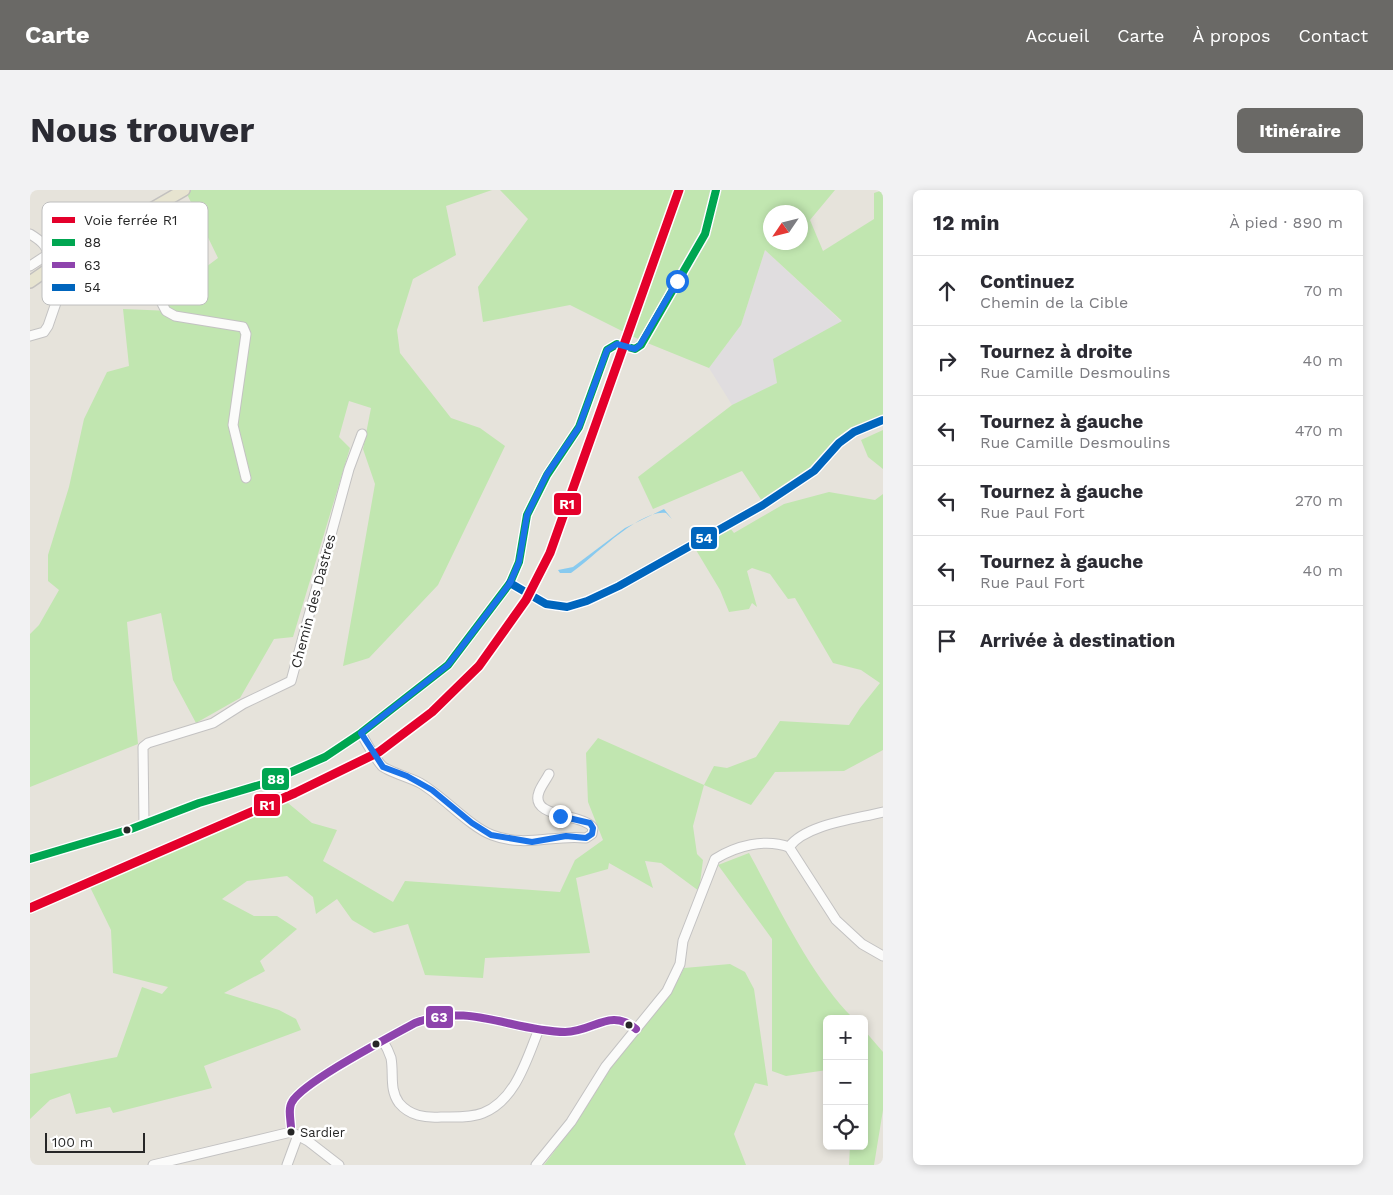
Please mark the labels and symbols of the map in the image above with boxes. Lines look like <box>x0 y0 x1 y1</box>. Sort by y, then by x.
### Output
legend <box>42 202 208 305</box>
north arrow <box>763 205 808 250</box>
text: Voie ferrée R1 <box>84 212 177 228</box>
text: 88 <box>84 234 101 250</box>
text: 63 <box>84 257 101 273</box>
route start <box>666 270 689 293</box>
text: 54 <box>84 279 101 295</box>
line badge: R1 <box>553 492 582 516</box>
text: R1 <box>559 496 575 512</box>
line badge: 54 <box>690 526 718 550</box>
text: 54 <box>695 530 713 546</box>
street label: Chemin des Dastres <box>287 532 339 670</box>
line badge: 88 <box>261 767 290 791</box>
text: 88 <box>267 771 285 787</box>
line badge: R1 <box>253 793 281 817</box>
text: R1 <box>259 797 275 813</box>
route end <box>549 805 572 828</box>
unlabelled marker <box>122 825 132 835</box>
line badge: 63 <box>425 1005 454 1029</box>
text: 63 <box>431 1009 447 1025</box>
unlabelled marker <box>624 1020 634 1030</box>
unlabelled marker <box>371 1039 381 1049</box>
place label: Sardier <box>300 1125 345 1140</box>
marker: Sardier <box>286 1127 296 1137</box>
scale bar <box>45 1130 145 1153</box>

